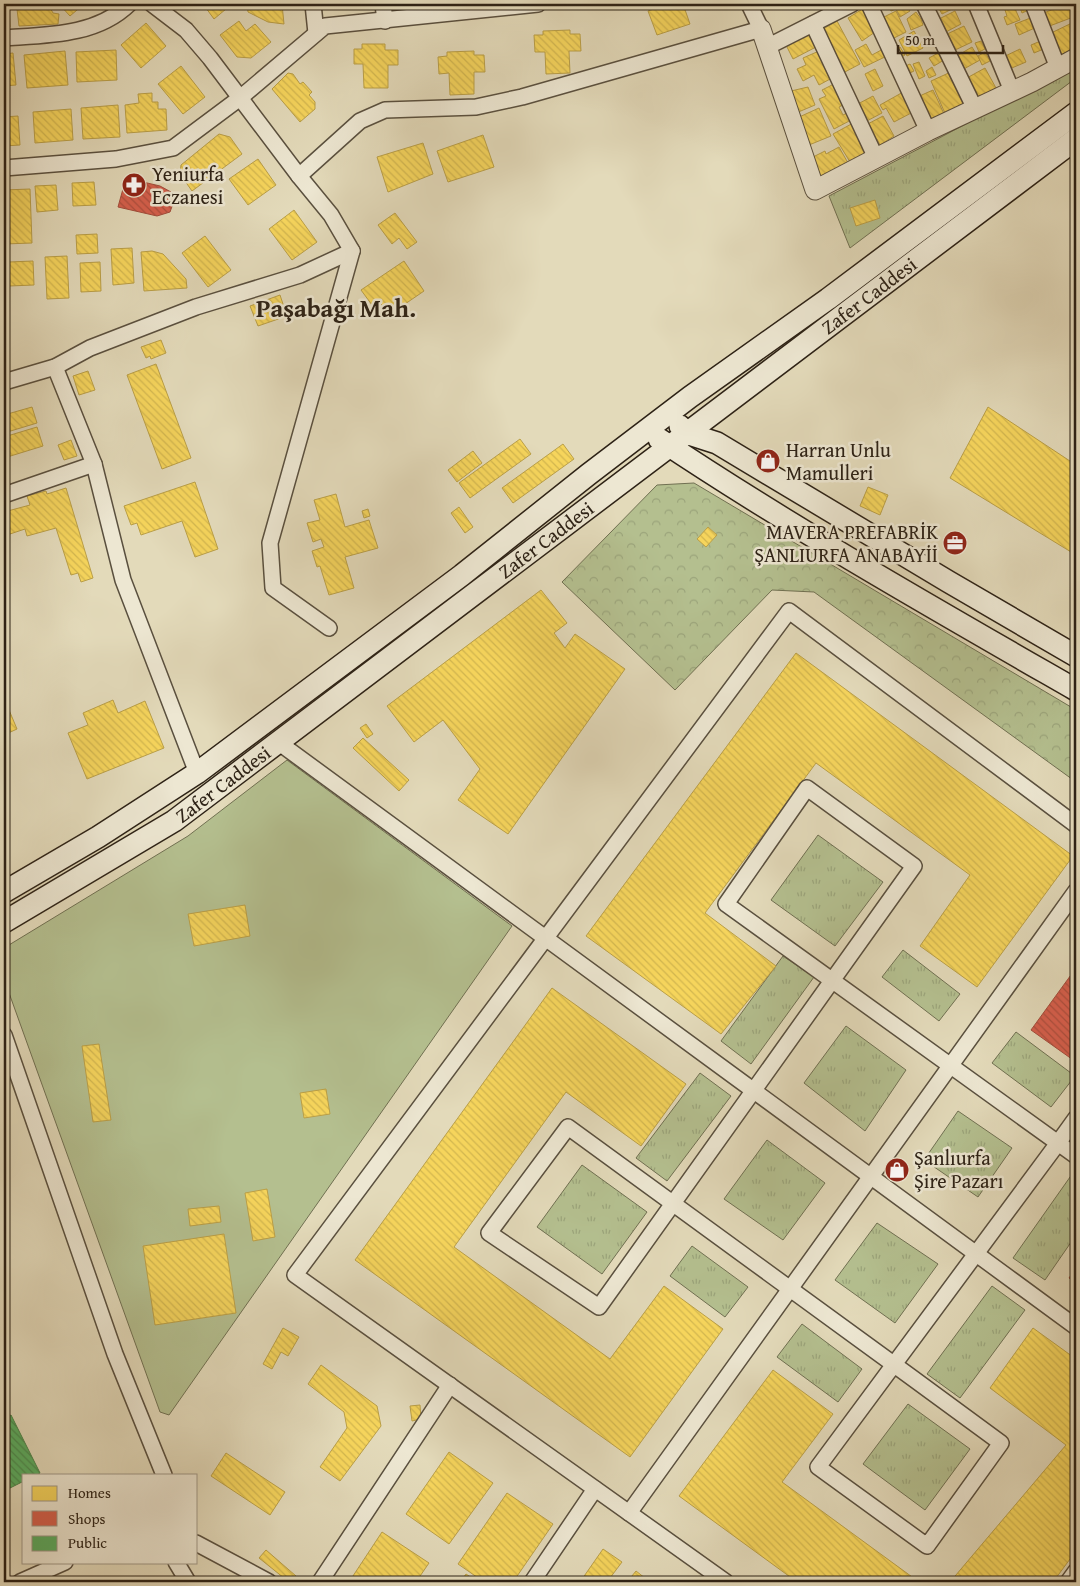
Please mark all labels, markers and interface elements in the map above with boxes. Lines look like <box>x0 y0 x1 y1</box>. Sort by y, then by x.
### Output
scale bar <box>898 22 1002 54</box>
text: 50 m <box>905 29 936 50</box>
place label: Yeniurfa Eczanesi <box>152 159 225 211</box>
pharmacy icon: Yeniurfa Eczanesi <box>121 172 147 198</box>
street label: Zafer Caddesi <box>815 249 923 341</box>
district label: Paşabağı Mah. <box>256 290 416 326</box>
place label: Harran Unlu Mamulleri <box>786 435 891 487</box>
shop icon: Harran Unlu Mamulleri <box>755 448 781 474</box>
street label: Zafer Caddesi <box>492 493 600 585</box>
place label: MAVERA PREFABRİK ŞANLIURFA ANABAYİİ <box>754 517 938 569</box>
office icon: MAVERA PREFABRİK ŞANLIURFA ANABAYİİ <box>942 530 968 556</box>
street label: Zafer Caddesi <box>169 738 277 829</box>
place label: Şanlıurfa Şire Pazarı <box>914 1143 1004 1195</box>
shop icon: Şanlıurfa Şire Pazarı <box>884 1157 910 1183</box>
legend <box>22 1474 198 1564</box>
text: Homes <box>68 1482 111 1503</box>
text: Shops <box>68 1508 105 1529</box>
text: Public <box>68 1532 107 1553</box>

